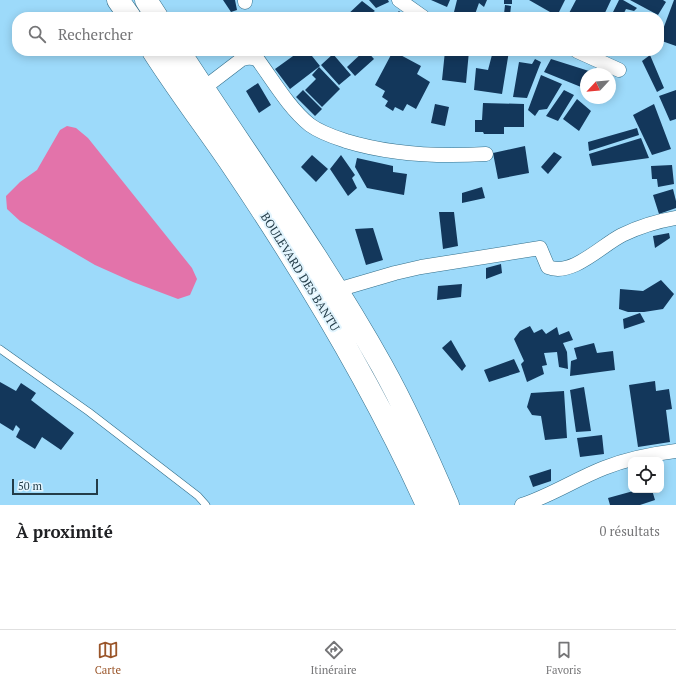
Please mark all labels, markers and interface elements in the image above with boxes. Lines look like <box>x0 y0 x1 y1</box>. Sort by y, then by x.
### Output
search box <box>12 12 664 56</box>
icon: search <box>26 23 48 45</box>
text: Rechercher <box>58 24 133 44</box>
north arrow <box>580 68 616 104</box>
street label: BOULEVARD DES BANTU <box>258 210 343 334</box>
map controls <box>628 457 664 493</box>
button: locate <box>628 457 664 493</box>
scale bar <box>12 477 98 496</box>
text: 50 m <box>18 479 42 493</box>
text: À proximité <box>16 520 113 543</box>
text: 0 résultats <box>600 522 660 540</box>
tab: Carte <box>95 639 121 677</box>
tab: Itinéraire <box>310 639 357 677</box>
tab: Favoris <box>546 639 581 677</box>

